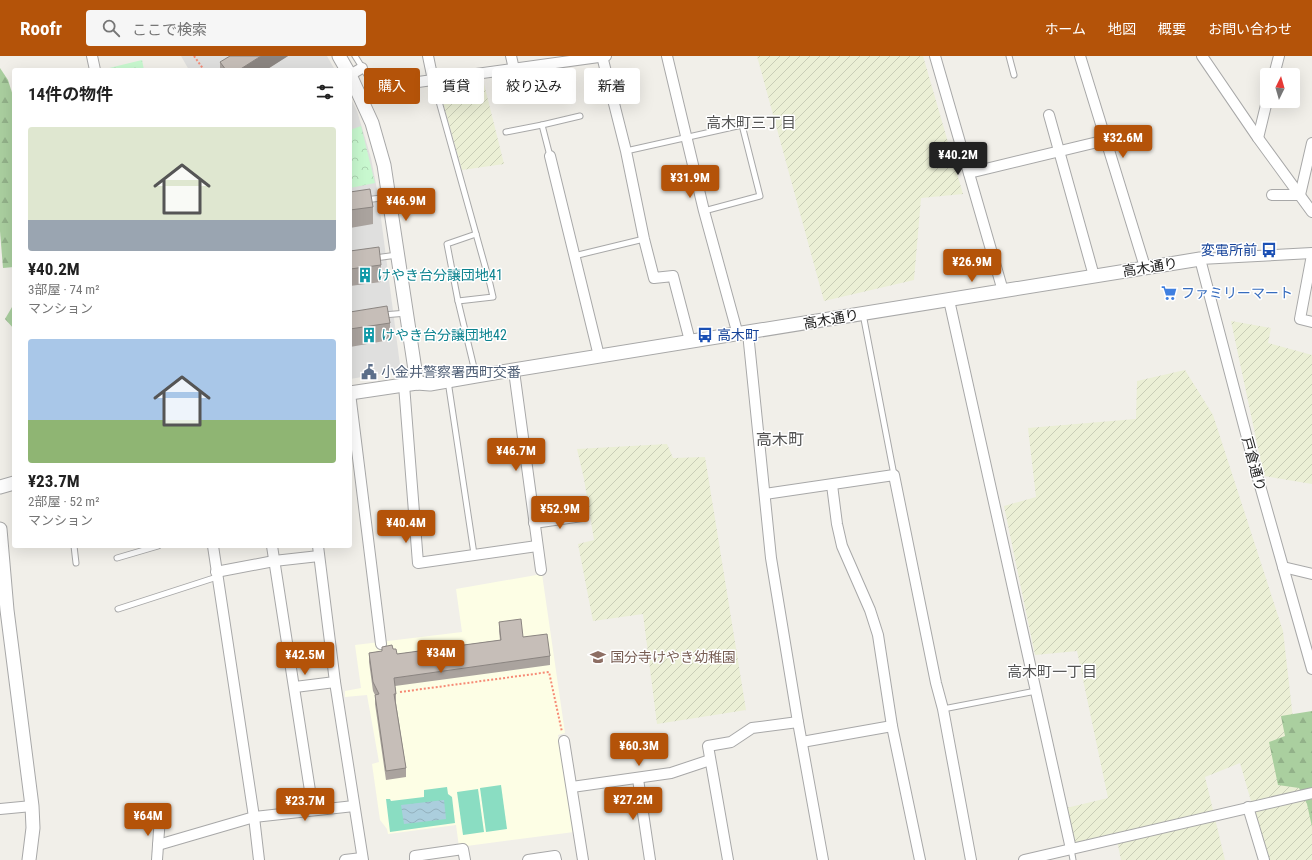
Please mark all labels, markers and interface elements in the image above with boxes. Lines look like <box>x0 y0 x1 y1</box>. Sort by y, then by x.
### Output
search box <box>86 10 366 46</box>
text: Roofr <box>20 17 62 40</box>
icon: search <box>100 17 122 39</box>
text: ここで検索 <box>132 21 207 39</box>
text: ホーム <box>1044 21 1086 37</box>
text: 地図 <box>1108 21 1136 37</box>
text: 概要 <box>1158 21 1186 37</box>
text: お問い合わせ <box>1208 21 1292 37</box>
chip: 購入 <box>364 68 420 104</box>
chip: 賃貸 <box>428 68 484 104</box>
chip: 絞り込み <box>492 68 576 104</box>
chip: 新着 <box>584 68 640 104</box>
north arrow <box>1260 68 1300 108</box>
map controls <box>1260 68 1300 108</box>
icon: filters <box>314 81 336 103</box>
text: 14件の物件 <box>28 84 113 104</box>
district label: 高木町三丁目 <box>706 114 796 132</box>
pin: ¥32.6M <box>1090 125 1156 159</box>
text: ¥32.6M <box>1103 130 1143 145</box>
pin: ¥40.2M <box>925 142 991 176</box>
text: ¥40.2M <box>938 147 978 162</box>
icon: home <box>146 153 218 225</box>
pin: ¥31.9M <box>657 165 723 199</box>
text: ¥31.9M <box>670 170 710 185</box>
pin: ¥46.9M <box>373 188 439 222</box>
text: ¥46.9M <box>386 193 426 208</box>
bus stop icon: 変電所前 <box>1260 241 1278 259</box>
place label: 変電所前 <box>1201 242 1257 258</box>
pin: ¥26.9M <box>939 249 1005 283</box>
text: ¥26.9M <box>952 254 992 269</box>
street label: 高木通り <box>1121 255 1179 279</box>
text: ¥40.2M <box>28 259 80 279</box>
building icon: けやき台分譲団地41 <box>356 266 374 284</box>
place label: けやき台分譲団地41 <box>377 267 503 283</box>
text: 3部屋 · 74 m² <box>28 282 99 297</box>
supermarket icon: ファミリーマート <box>1160 284 1178 302</box>
place label: ファミリーマート <box>1181 285 1293 301</box>
text: マンション <box>28 301 93 316</box>
street label: 高木通り <box>802 306 860 332</box>
building icon: けやき台分譲団地42 <box>360 326 378 344</box>
bus stop icon: 高木町 <box>696 326 714 344</box>
place label: けやき台分譲団地42 <box>381 327 507 343</box>
place label: 高木町 <box>717 327 759 343</box>
public building icon: 小金井警察署西町交番 <box>360 363 378 381</box>
place label: 小金井警察署西町交番 <box>381 364 521 380</box>
icon: home <box>146 365 218 437</box>
district label: 高木町 <box>756 430 804 449</box>
street label: 戸倉通り <box>1239 435 1269 493</box>
pin: ¥46.7M <box>483 438 549 472</box>
text: ¥46.7M <box>496 443 536 458</box>
text: ¥23.7M <box>28 471 80 491</box>
text: 2部屋 · 52 m² <box>28 494 99 509</box>
pin: ¥52.9M <box>527 496 593 530</box>
text: ¥52.9M <box>540 501 580 516</box>
pin: ¥40.4M <box>373 510 439 544</box>
text: マンション <box>28 513 93 528</box>
text: ¥40.4M <box>386 515 426 530</box>
pin: ¥34M <box>417 640 465 674</box>
pin: ¥42.5M <box>272 642 338 676</box>
text: ¥34M <box>426 645 456 660</box>
text: ¥42.5M <box>285 647 325 662</box>
school or university icon: 国分寺けやき幼稚園 <box>589 648 607 666</box>
place label: 国分寺けやき幼稚園 <box>610 649 736 665</box>
district label: 高木町一丁目 <box>1007 663 1097 681</box>
pin: ¥60.3M <box>606 733 672 767</box>
text: ¥60.3M <box>619 738 659 753</box>
pin: ¥27.2M <box>600 787 666 821</box>
pin: ¥23.7M <box>272 788 338 822</box>
text: ¥27.2M <box>613 792 653 807</box>
text: ¥23.7M <box>285 793 325 808</box>
pin: ¥64M <box>124 803 172 837</box>
text: ¥64M <box>133 808 163 823</box>

